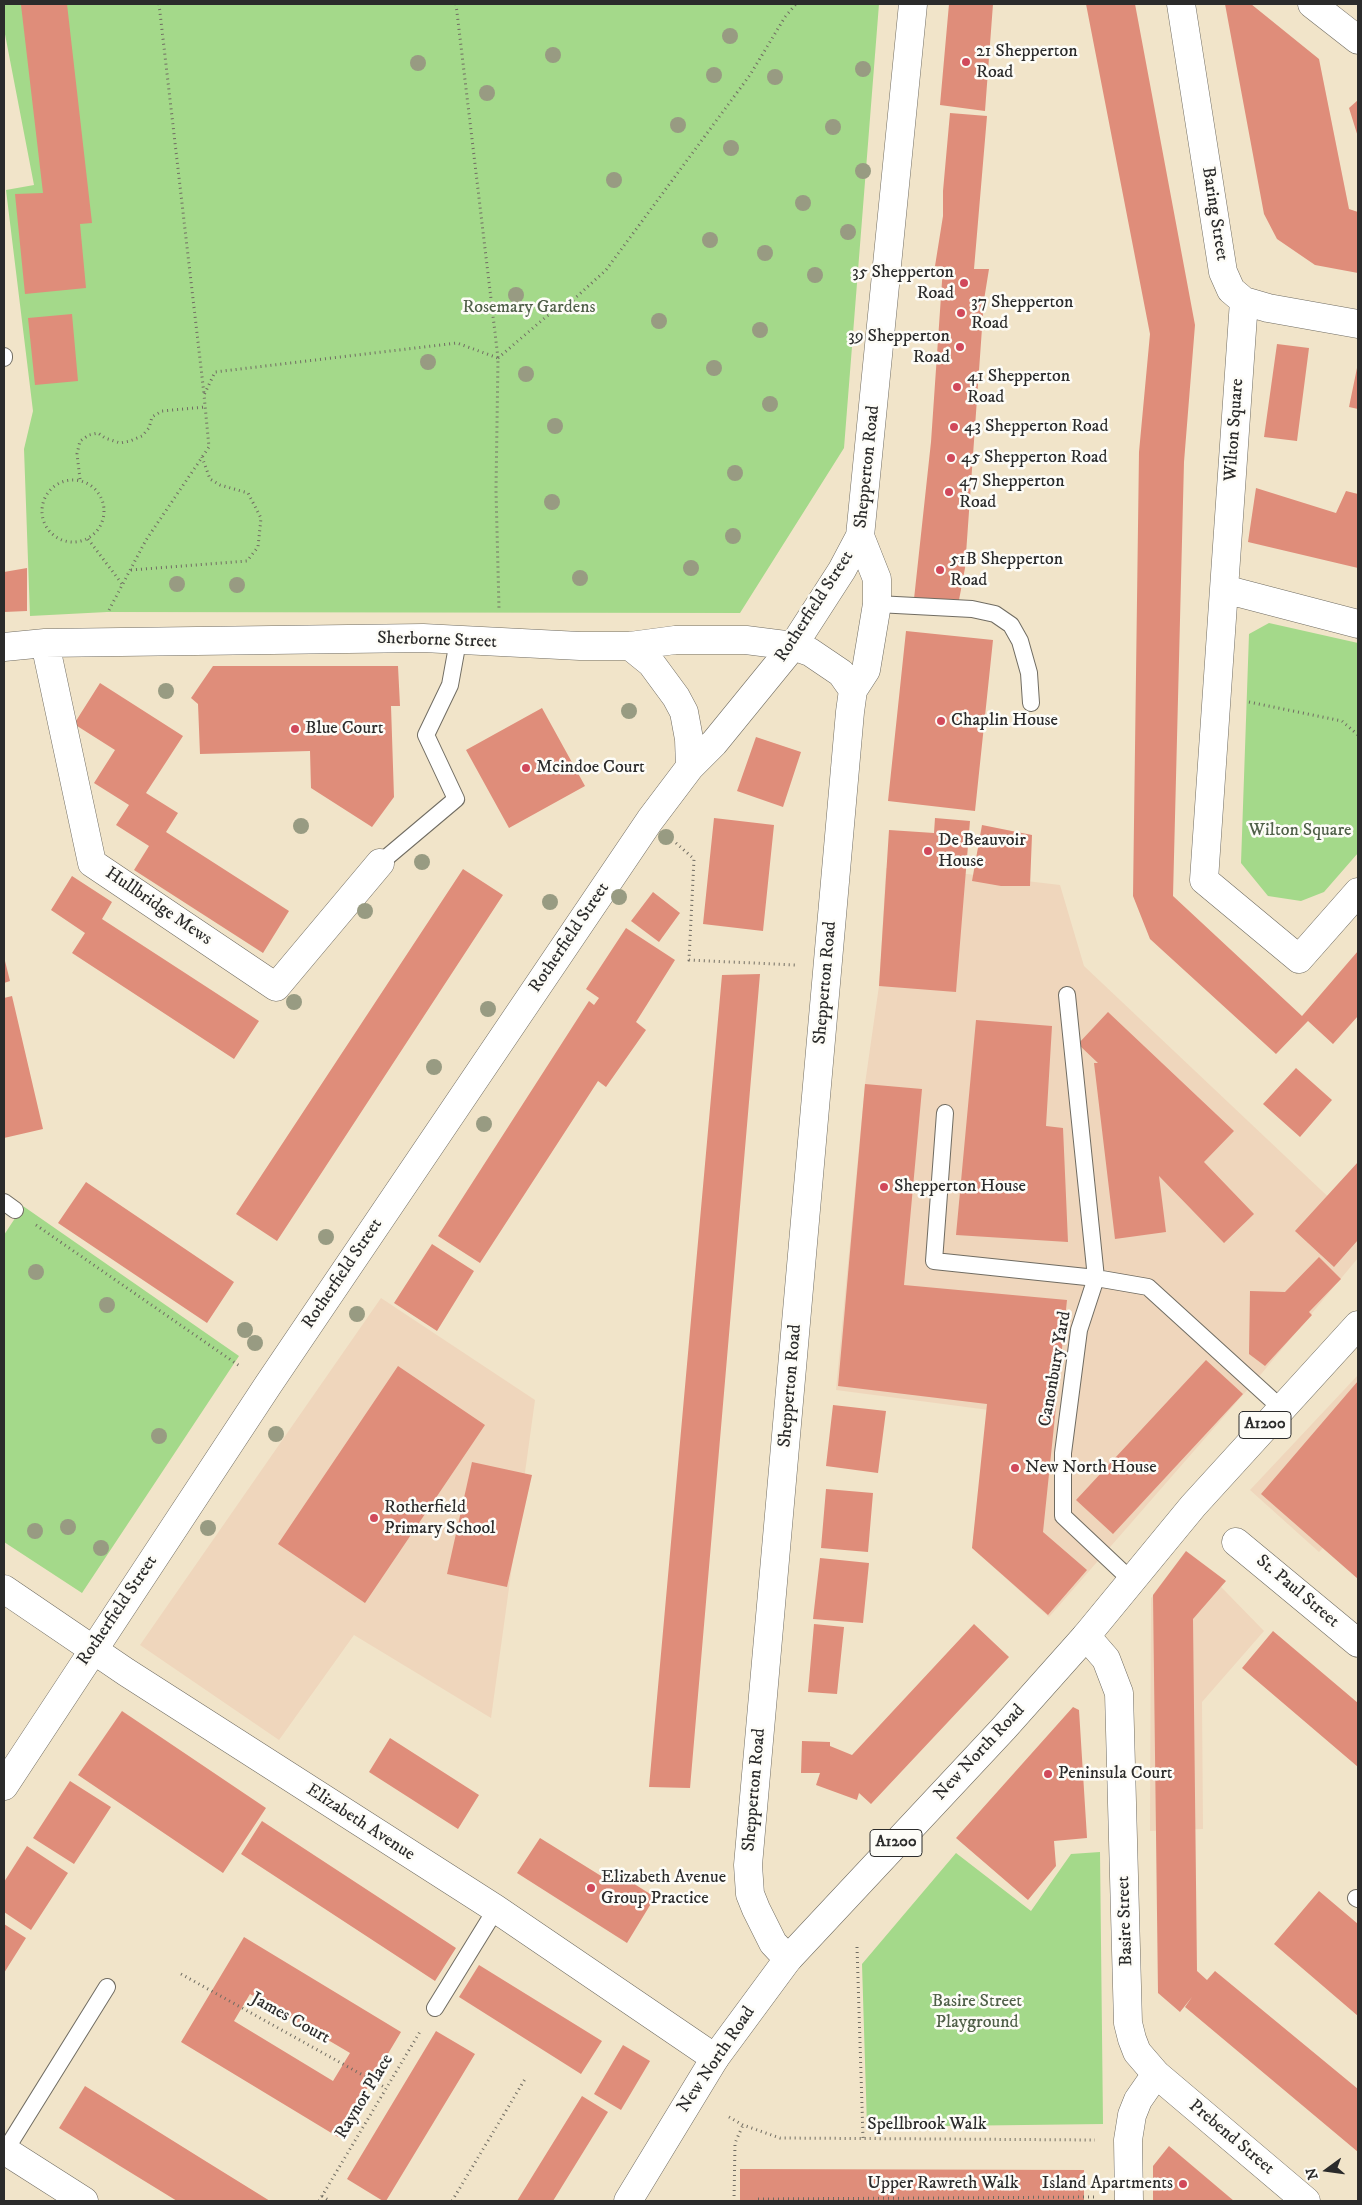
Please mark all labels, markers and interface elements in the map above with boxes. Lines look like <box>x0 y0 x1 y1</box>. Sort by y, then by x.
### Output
place label: 21 Shepperton Road <box>976 41 1078 84</box>
marker: 21 Shepperton Road <box>960 56 972 68</box>
street label: Baring Street <box>1196 165 1232 263</box>
place label: 35 Shepperton Road <box>852 262 954 304</box>
marker: 35 Shepperton Road <box>958 277 970 289</box>
place label: 37 Shepperton Road <box>971 292 1073 334</box>
park label: Rosemary Gardens <box>462 297 596 319</box>
marker: 37 Shepperton Road <box>955 307 967 319</box>
place label: 39 Shepperton Road <box>848 326 950 368</box>
marker: 39 Shepperton Road <box>954 341 966 353</box>
place label: 41 Shepperton Road <box>967 366 1070 408</box>
street label: Wilton Square <box>1221 378 1249 482</box>
marker: 41 Shepperton Road <box>951 381 963 393</box>
street label: Shepperton Road <box>851 404 885 530</box>
place label: 43 Shepperton Road <box>964 416 1108 438</box>
marker: 43 Shepperton Road <box>948 421 960 433</box>
place label: 45 Shepperton Road <box>961 447 1108 469</box>
marker: 45 Shepperton Road <box>945 452 957 464</box>
place label: 47 Shepperton Road <box>959 471 1065 514</box>
marker: 47 Shepperton Road <box>943 486 955 498</box>
street label: Rotherfield Street <box>771 547 859 667</box>
place label: 51B Shepperton Road <box>950 549 1063 592</box>
marker: 51B Shepperton Road <box>934 564 946 576</box>
street label: Sherborne Street <box>377 628 497 654</box>
place label: Chaplin House <box>951 710 1058 732</box>
marker: Chaplin House <box>935 715 947 727</box>
place label: Blue Court <box>305 718 384 740</box>
marker: Blue Court <box>289 723 301 735</box>
place label: Mcindoe Court <box>536 757 645 779</box>
marker: Mcindoe Court <box>520 762 532 774</box>
park label: Wilton Square <box>1248 820 1352 842</box>
place label: De Beauvoir House <box>938 830 1026 872</box>
marker: De Beauvoir House <box>922 845 934 857</box>
street label: Hullbridge Mews <box>100 863 216 951</box>
street label: Rotherfield Street <box>525 879 615 997</box>
street label: Shepperton Road <box>810 921 842 1045</box>
place label: Shepperton House <box>894 1176 1026 1198</box>
marker: Shepperton House <box>878 1181 890 1193</box>
street label: Rotherfield Street <box>298 1215 388 1333</box>
street label: Canonbury Yard <box>1035 1310 1077 1428</box>
street label: Shepperton Road <box>775 1324 807 1448</box>
road number: A1200 <box>1239 1412 1291 1438</box>
place label: New North House <box>1025 1457 1157 1479</box>
marker: New North House <box>1009 1462 1021 1474</box>
place label: Rotherfield Primary School <box>384 1497 495 1540</box>
marker: Rotherfield Primary School <box>368 1512 380 1524</box>
street label: St. Paul Street <box>1251 1551 1343 1633</box>
street label: Rotherfield Street <box>73 1552 163 1670</box>
street label: New North Road <box>930 1701 1030 1805</box>
street label: Shepperton Road <box>739 1728 771 1852</box>
place label: Peninsula Court <box>1058 1763 1173 1785</box>
marker: Peninsula Court <box>1042 1768 1054 1780</box>
street label: Elizabeth Avenue <box>302 1780 418 1866</box>
road number: A1200 <box>870 1830 922 1856</box>
place label: Elizabeth Avenue Group Practice <box>601 1867 726 1910</box>
street label: Basire Street <box>1114 1876 1138 1966</box>
marker: Elizabeth Avenue Group Practice <box>585 1882 597 1894</box>
street label: James Court <box>247 1988 333 2050</box>
park label: Basire Street Playground <box>932 1991 1022 2034</box>
street label: New North Road <box>674 2003 760 2117</box>
street label: Raynor Place <box>331 2051 399 2143</box>
street label: Prebend Street <box>1184 2096 1278 2180</box>
street label: Spellbrook Walk <box>867 2114 987 2136</box>
north arrow <box>1302 2145 1352 2195</box>
text: N <box>1302 2166 1323 2181</box>
street label: Upper Rawreth Walk <box>867 2173 1019 2195</box>
place label: Island Apartments <box>1042 2173 1173 2195</box>
marker: Island Apartments <box>1177 2178 1189 2190</box>

